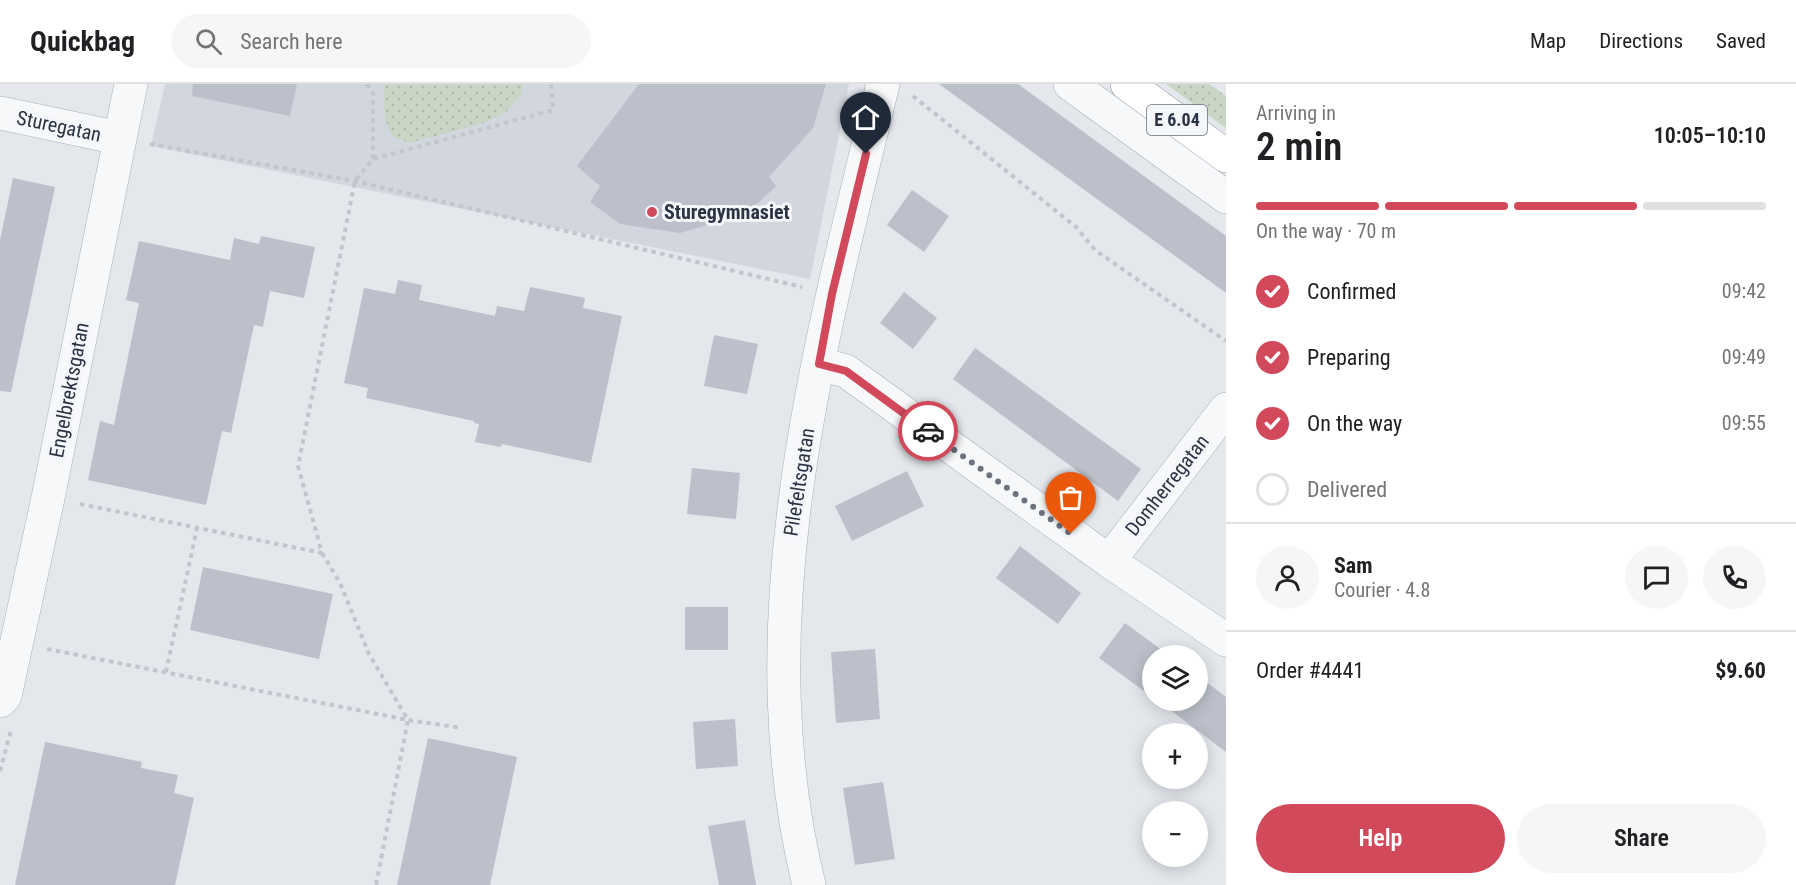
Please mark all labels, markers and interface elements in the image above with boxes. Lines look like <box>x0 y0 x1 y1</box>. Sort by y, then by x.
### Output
search box <box>171 14 591 68</box>
text: Quickbag <box>30 25 135 58</box>
icon: search <box>192 25 225 58</box>
text: Search here <box>240 29 342 54</box>
text: Map <box>1530 29 1566 53</box>
text: Directions <box>1599 29 1683 53</box>
text: Saved <box>1716 29 1766 53</box>
pin <box>840 92 891 154</box>
icon: home <box>849 101 882 134</box>
text: Arriving in <box>1256 101 1336 125</box>
street label: Sturegatan <box>15 105 103 147</box>
road number: E 6.04 <box>1147 105 1207 135</box>
text: 10:05–10:10 <box>1654 123 1766 148</box>
text: 2 min <box>1256 124 1342 170</box>
place label: Sturegymnasiet <box>664 200 790 224</box>
marker: Sturegymnasiet <box>645 205 659 219</box>
text: On the way · 70 m <box>1256 219 1396 243</box>
icon: check <box>1256 275 1289 308</box>
text: Confirmed <box>1307 279 1396 304</box>
text: 09:42 <box>1722 279 1766 303</box>
street label: Engelbrektsgatan <box>44 320 94 460</box>
icon: check <box>1256 341 1289 374</box>
text: Preparing <box>1307 345 1391 370</box>
text: 09:49 <box>1722 345 1766 369</box>
courier <box>898 401 958 461</box>
icon: check <box>1256 407 1289 440</box>
text: On the way <box>1307 411 1402 436</box>
text: 09:55 <box>1722 411 1766 435</box>
icon: car <box>912 415 945 448</box>
street label: Pilefeltsgatan <box>779 426 819 538</box>
street label: Domherregatan <box>1120 430 1214 540</box>
pin <box>1045 472 1096 534</box>
text: Delivered <box>1307 477 1387 502</box>
icon: bag <box>1054 481 1087 514</box>
button: person <box>1256 546 1319 609</box>
button: chat <box>1625 546 1688 609</box>
button: phone <box>1703 546 1766 609</box>
text: Sam <box>1334 553 1373 578</box>
text: Courier · 4.8 <box>1334 578 1430 602</box>
map controls <box>1142 645 1208 867</box>
button: layers <box>1142 645 1208 711</box>
text: Order #4441 <box>1256 658 1364 683</box>
text: $9.60 <box>1715 658 1766 683</box>
button: + <box>1142 723 1208 789</box>
button: − <box>1142 801 1208 867</box>
button: Help <box>1256 804 1505 873</box>
button: Share <box>1517 804 1766 873</box>

